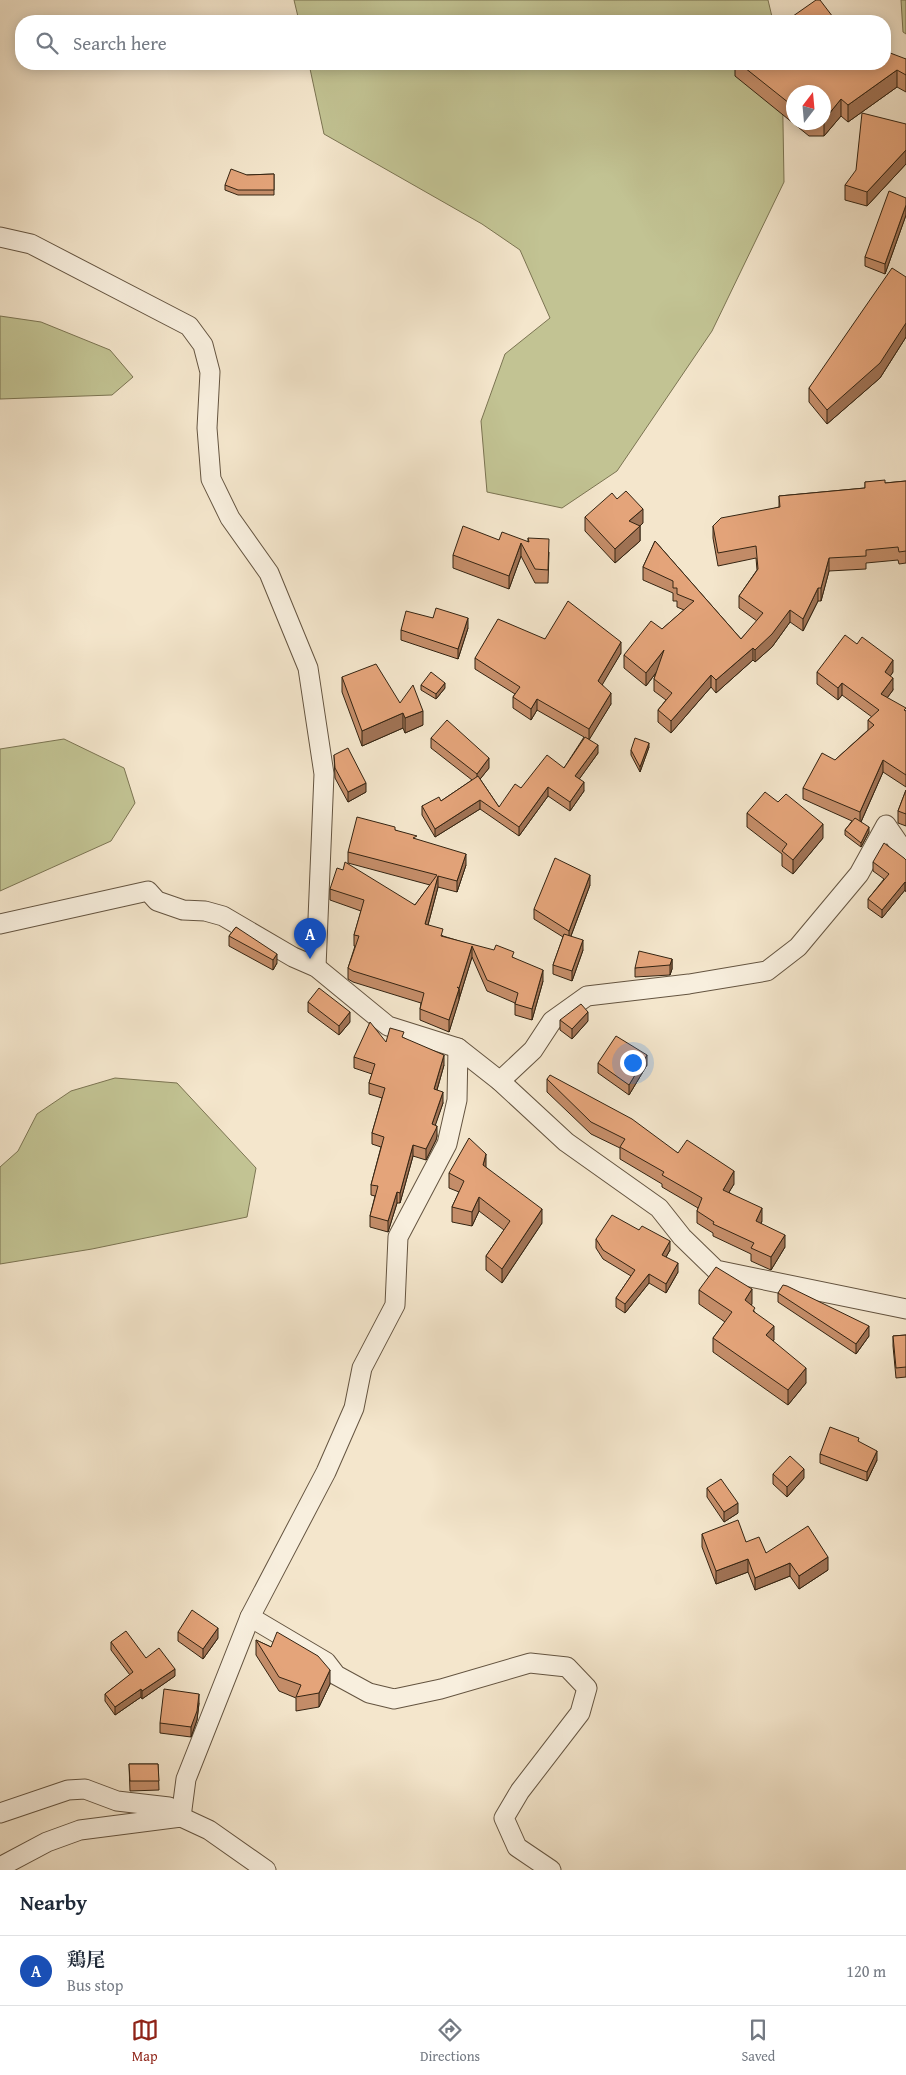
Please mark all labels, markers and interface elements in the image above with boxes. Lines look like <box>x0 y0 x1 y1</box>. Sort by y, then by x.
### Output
search box <box>15 15 891 70</box>
icon: search <box>33 29 61 57</box>
text: Search here <box>73 29 167 57</box>
north arrow <box>786 85 831 130</box>
pin: A <box>294 918 326 959</box>
your location <box>620 1050 646 1076</box>
text: Nearby <box>20 1887 87 1918</box>
text: 鶏尾 <box>67 1945 105 1973</box>
text: A <box>31 1959 41 1983</box>
text: 120 m <box>846 1959 886 1983</box>
text: Bus stop <box>67 1973 123 1997</box>
tab: Map <box>131 2016 159 2066</box>
tab: Directions <box>420 2016 480 2066</box>
tab: Saved <box>741 2016 775 2066</box>

